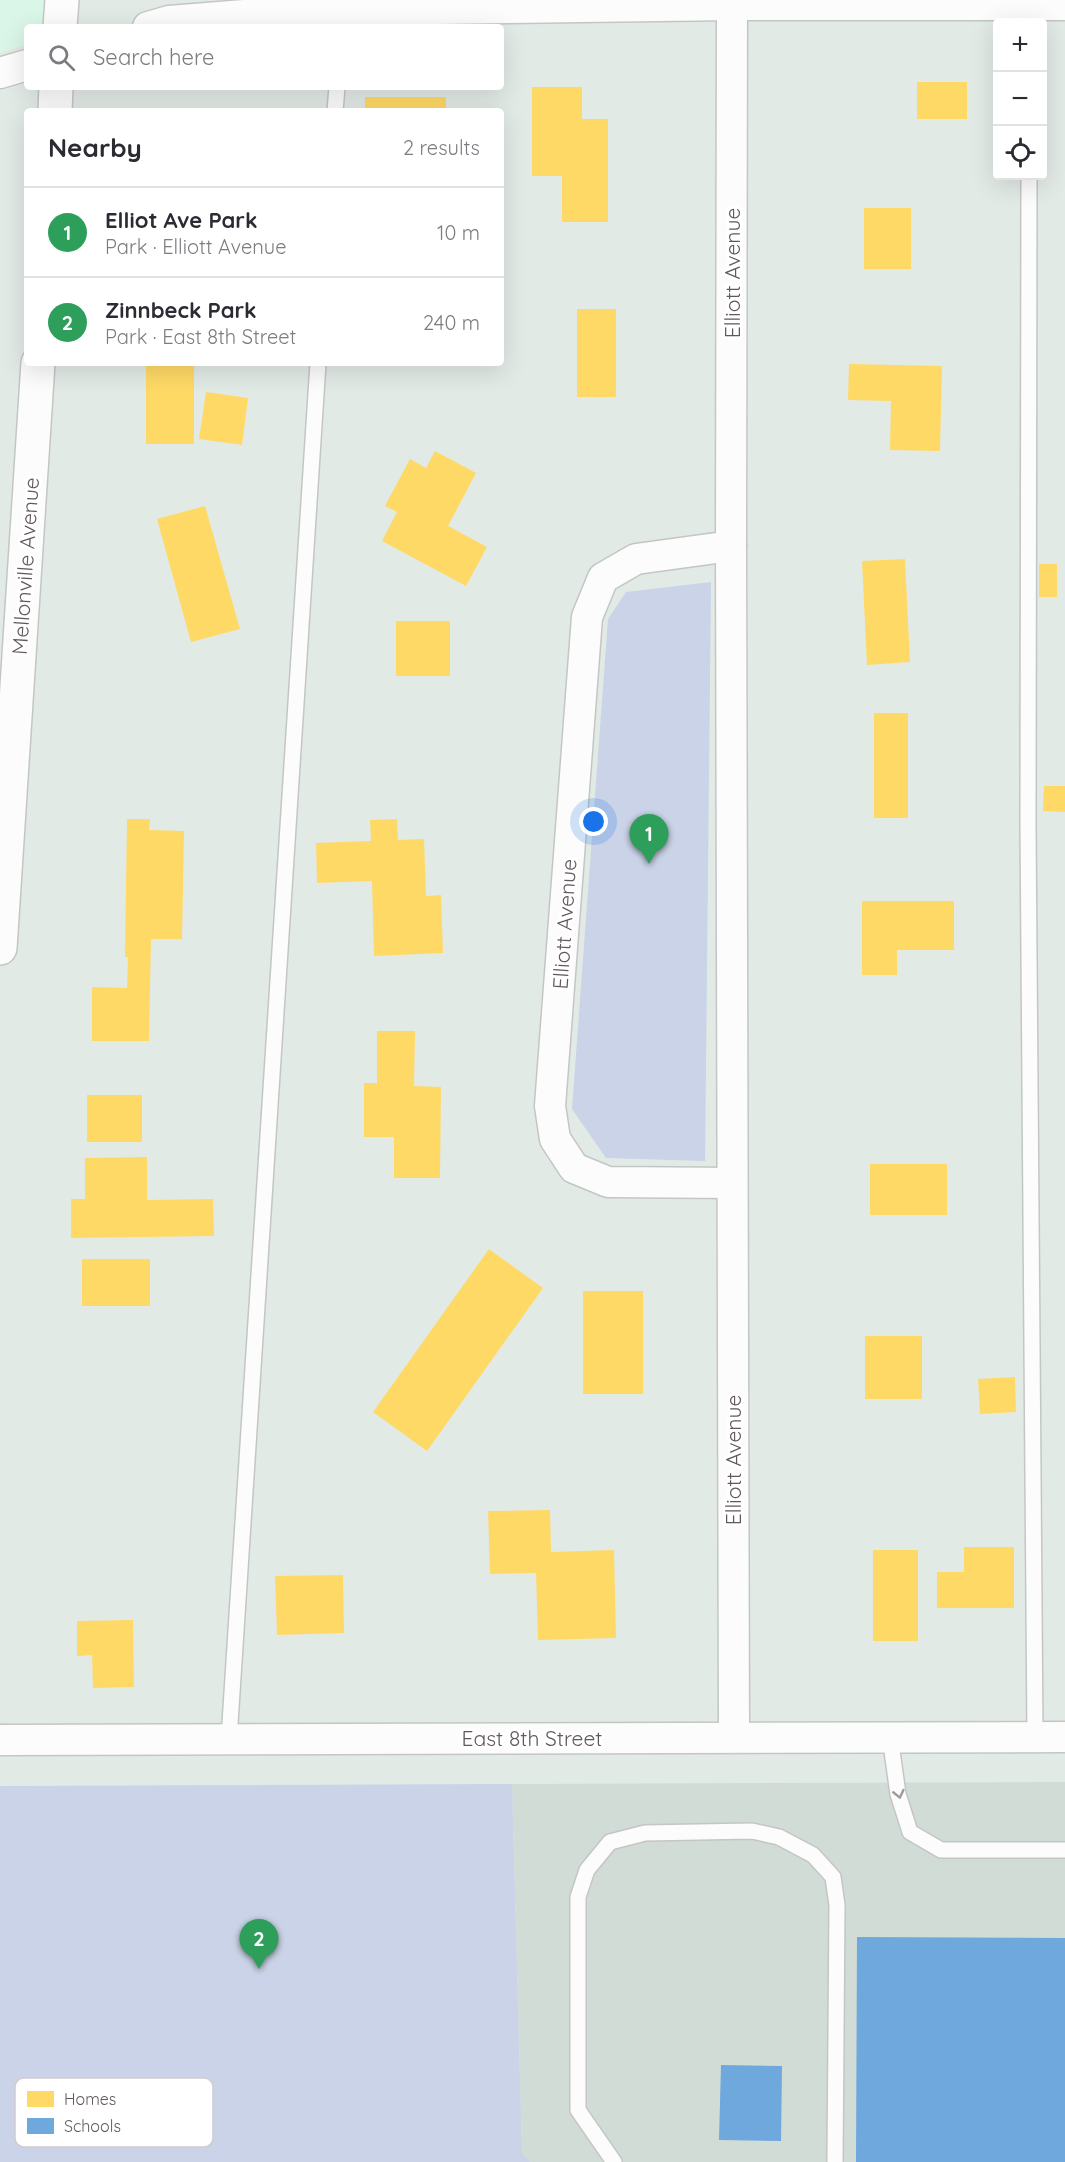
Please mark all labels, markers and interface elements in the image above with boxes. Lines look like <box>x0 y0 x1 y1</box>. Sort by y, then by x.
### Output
map controls <box>993 18 1047 180</box>
button: + <box>993 18 1047 72</box>
search box <box>24 24 504 90</box>
icon: search <box>45 41 78 74</box>
text: Search here <box>93 43 214 71</box>
button: − <box>993 72 1047 126</box>
button: locate <box>993 126 1047 180</box>
text: Nearby <box>48 131 142 164</box>
text: 2 results <box>403 135 480 160</box>
text: Elliot Ave Park <box>105 206 257 234</box>
street label: Elliott Avenue <box>719 208 745 338</box>
text: 1 <box>64 220 71 245</box>
text: 10 m <box>437 220 480 245</box>
text: Park · Elliott Avenue <box>105 234 287 259</box>
text: Zinnbeck Park <box>105 296 257 324</box>
text: 2 <box>62 310 73 335</box>
text: 240 m <box>423 310 480 335</box>
text: Park · East 8th Street <box>105 324 296 349</box>
street label: Mellonville Avenue <box>6 476 44 656</box>
your location <box>579 807 608 836</box>
pin: 1 <box>630 814 668 864</box>
street label: Elliott Avenue <box>546 858 582 990</box>
street label: Elliott Avenue <box>720 1395 746 1525</box>
street label: East 8th Street <box>462 1725 602 1751</box>
one-way arrow <box>892 1789 905 1799</box>
pin: 2 <box>240 1920 278 1969</box>
legend <box>15 2078 213 2147</box>
text: Homes <box>64 2089 116 2109</box>
text: Schools <box>64 2116 121 2136</box>

